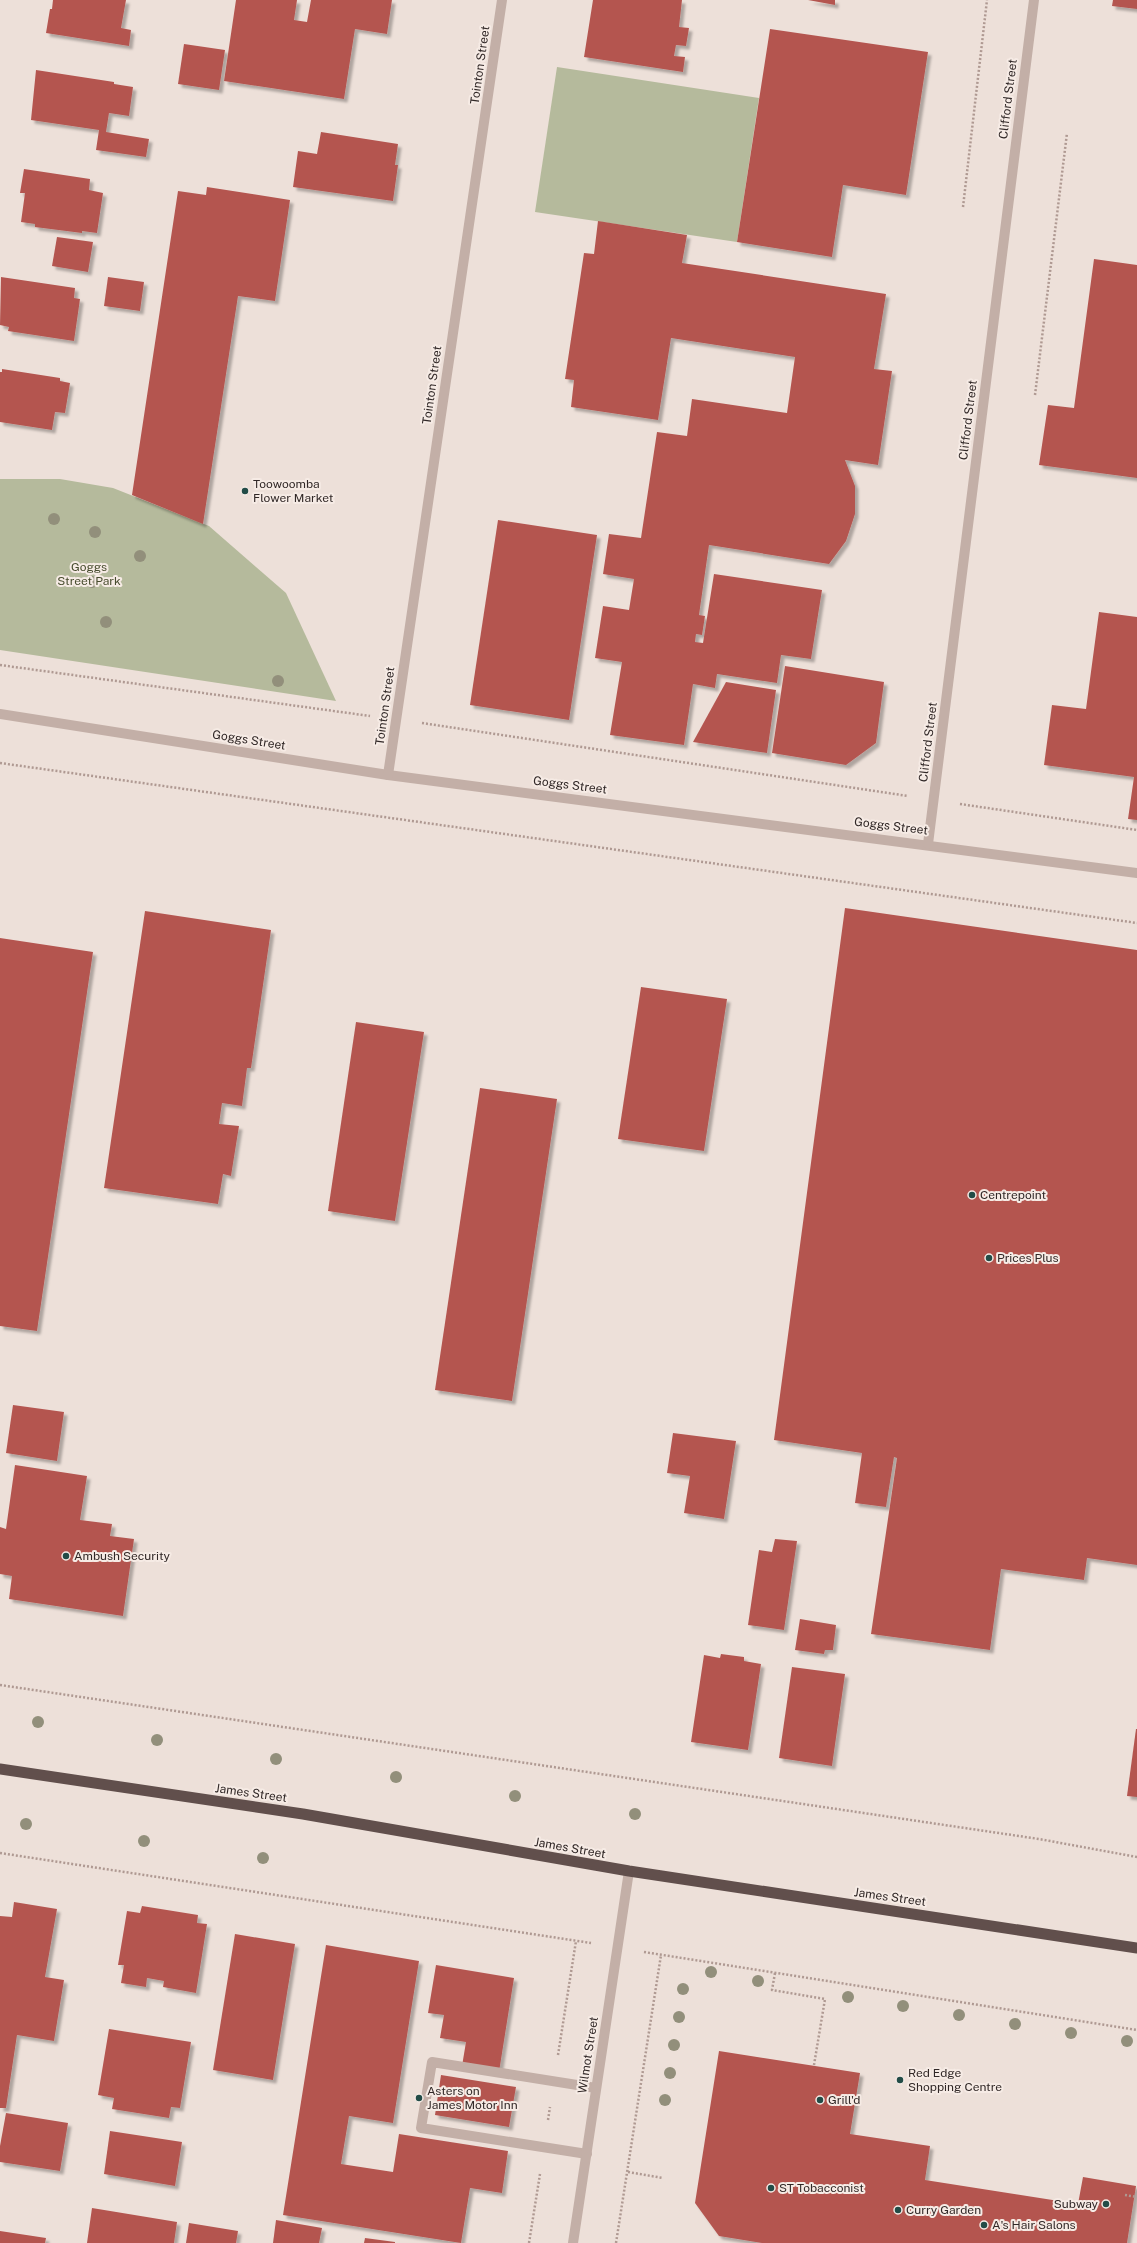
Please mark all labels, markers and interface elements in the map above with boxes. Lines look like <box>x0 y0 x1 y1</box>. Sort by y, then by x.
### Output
street label: Tointon Street <box>468 25 492 105</box>
street label: Clifford Street <box>996 58 1020 140</box>
street label: Tointon Street <box>420 345 444 425</box>
street label: Clifford Street <box>956 379 980 461</box>
place label: Toowoomba Flower Market <box>253 477 334 505</box>
marker: Toowoomba Flower Market <box>240 486 250 496</box>
park label: Goggs Street Park <box>57 560 121 588</box>
street label: Tointon Street <box>373 666 397 746</box>
street label: Clifford Street <box>916 701 940 783</box>
street label: Goggs Street <box>211 727 287 753</box>
street label: Goggs Street <box>532 774 608 797</box>
street label: Goggs Street <box>853 815 929 838</box>
place label: Centrepoint <box>980 1188 1046 1202</box>
marker: Centrepoint <box>967 1190 977 1200</box>
place label: Prices Plus <box>997 1251 1059 1265</box>
marker: Prices Plus <box>984 1253 994 1263</box>
place label: Ambush Security <box>74 1549 171 1563</box>
marker: Ambush Security <box>61 1551 71 1561</box>
street label: James Street <box>214 1781 288 1805</box>
street label: James Street <box>533 1835 607 1861</box>
street label: James Street <box>853 1885 927 1909</box>
street label: Wilmot Street <box>575 2015 601 2094</box>
place label: Red Edge Shopping Centre <box>908 2066 1002 2094</box>
marker: Red Edge Shopping Centre <box>895 2075 905 2085</box>
place label: Asters on James Motor Inn <box>427 2084 518 2112</box>
marker: Asters on James Motor Inn <box>414 2093 424 2103</box>
place label: Grill'd <box>828 2093 861 2107</box>
marker: Grill'd <box>815 2095 825 2105</box>
place label: ST Tobacconist <box>779 2181 864 2195</box>
marker: ST Tobacconist <box>766 2183 776 2193</box>
place label: Subway <box>1054 2197 1099 2211</box>
marker: Subway <box>1101 2199 1111 2209</box>
place label: Curry Garden <box>906 2203 981 2217</box>
marker: Curry Garden <box>893 2205 903 2215</box>
place label: A's Hair Salons <box>992 2218 1076 2232</box>
marker: A's Hair Salons <box>979 2220 989 2230</box>

